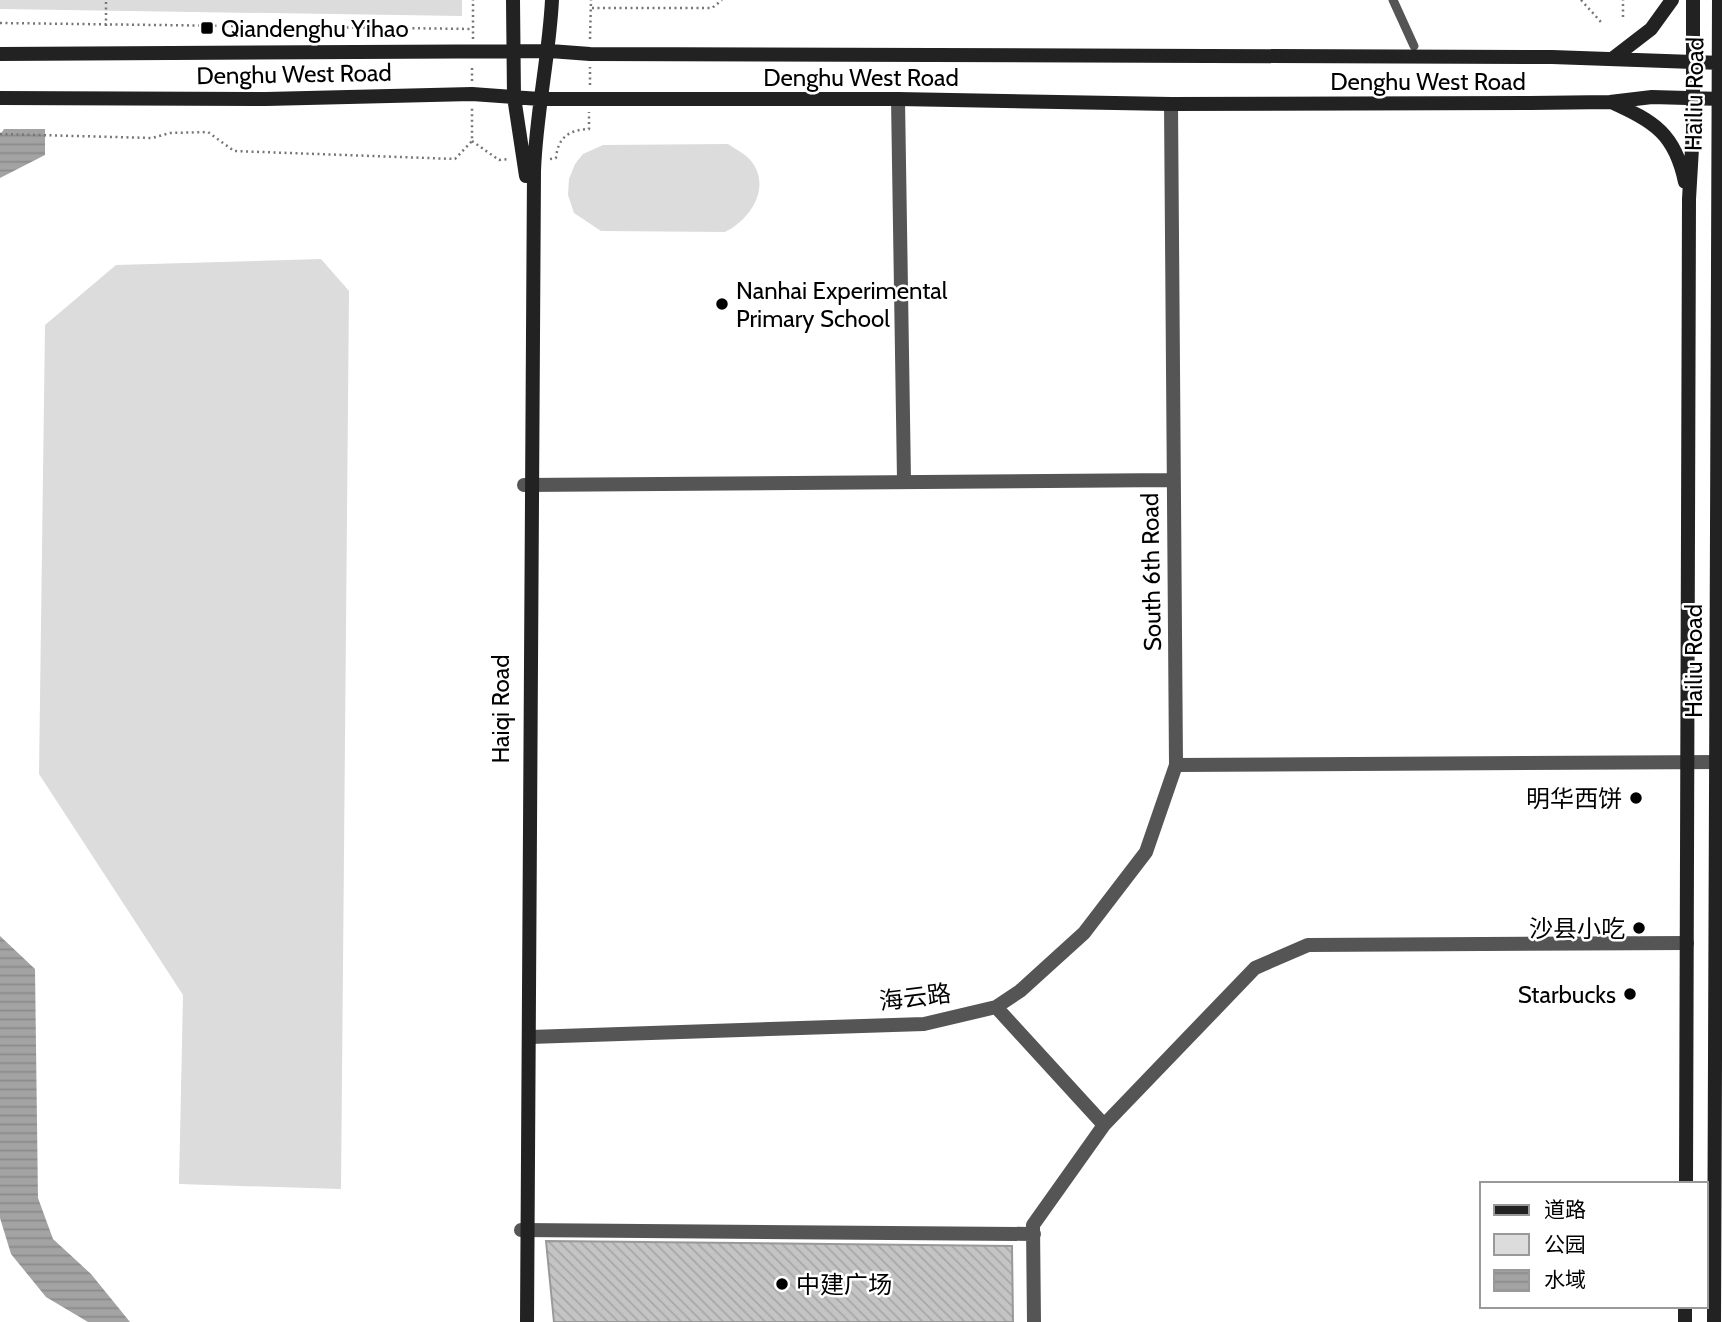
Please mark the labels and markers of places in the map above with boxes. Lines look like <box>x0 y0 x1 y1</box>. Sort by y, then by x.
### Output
place label: Qiandenghu Yihao <box>221 14 409 43</box>
marker: Qiandenghu Yihao <box>199 20 215 36</box>
place label: Nanhai Experimental Primary School <box>736 276 948 333</box>
marker: Nanhai Experimental Primary School <box>714 296 730 312</box>
place label: 明华西饼 <box>1526 784 1622 813</box>
marker: 明华西饼 <box>1628 790 1644 806</box>
place label: 沙县小吃 <box>1529 914 1625 943</box>
marker: 沙县小吃 <box>1631 920 1647 936</box>
place label: Starbucks <box>1518 980 1616 1009</box>
marker: Starbucks <box>1622 986 1638 1002</box>
place label: 中建广场 <box>796 1270 892 1299</box>
marker: 中建广场 <box>774 1276 790 1292</box>

